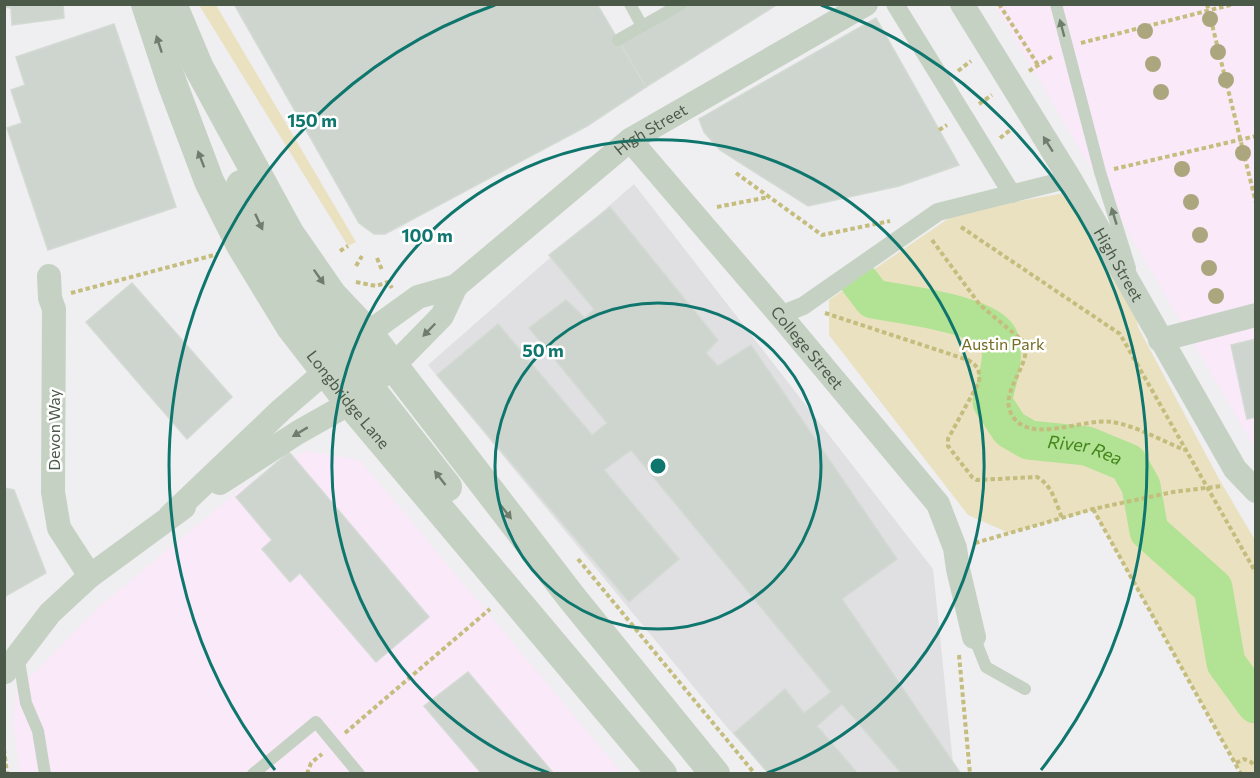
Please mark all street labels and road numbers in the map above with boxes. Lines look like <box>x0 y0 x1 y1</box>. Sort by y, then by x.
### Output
street label: High Street <box>610 99 690 159</box>
street label: High Street <box>1090 224 1148 305</box>
street label: College Street <box>767 302 848 393</box>
street label: Longbridge Lane <box>303 346 394 452</box>
street label: Devon Way <box>44 389 63 471</box>

